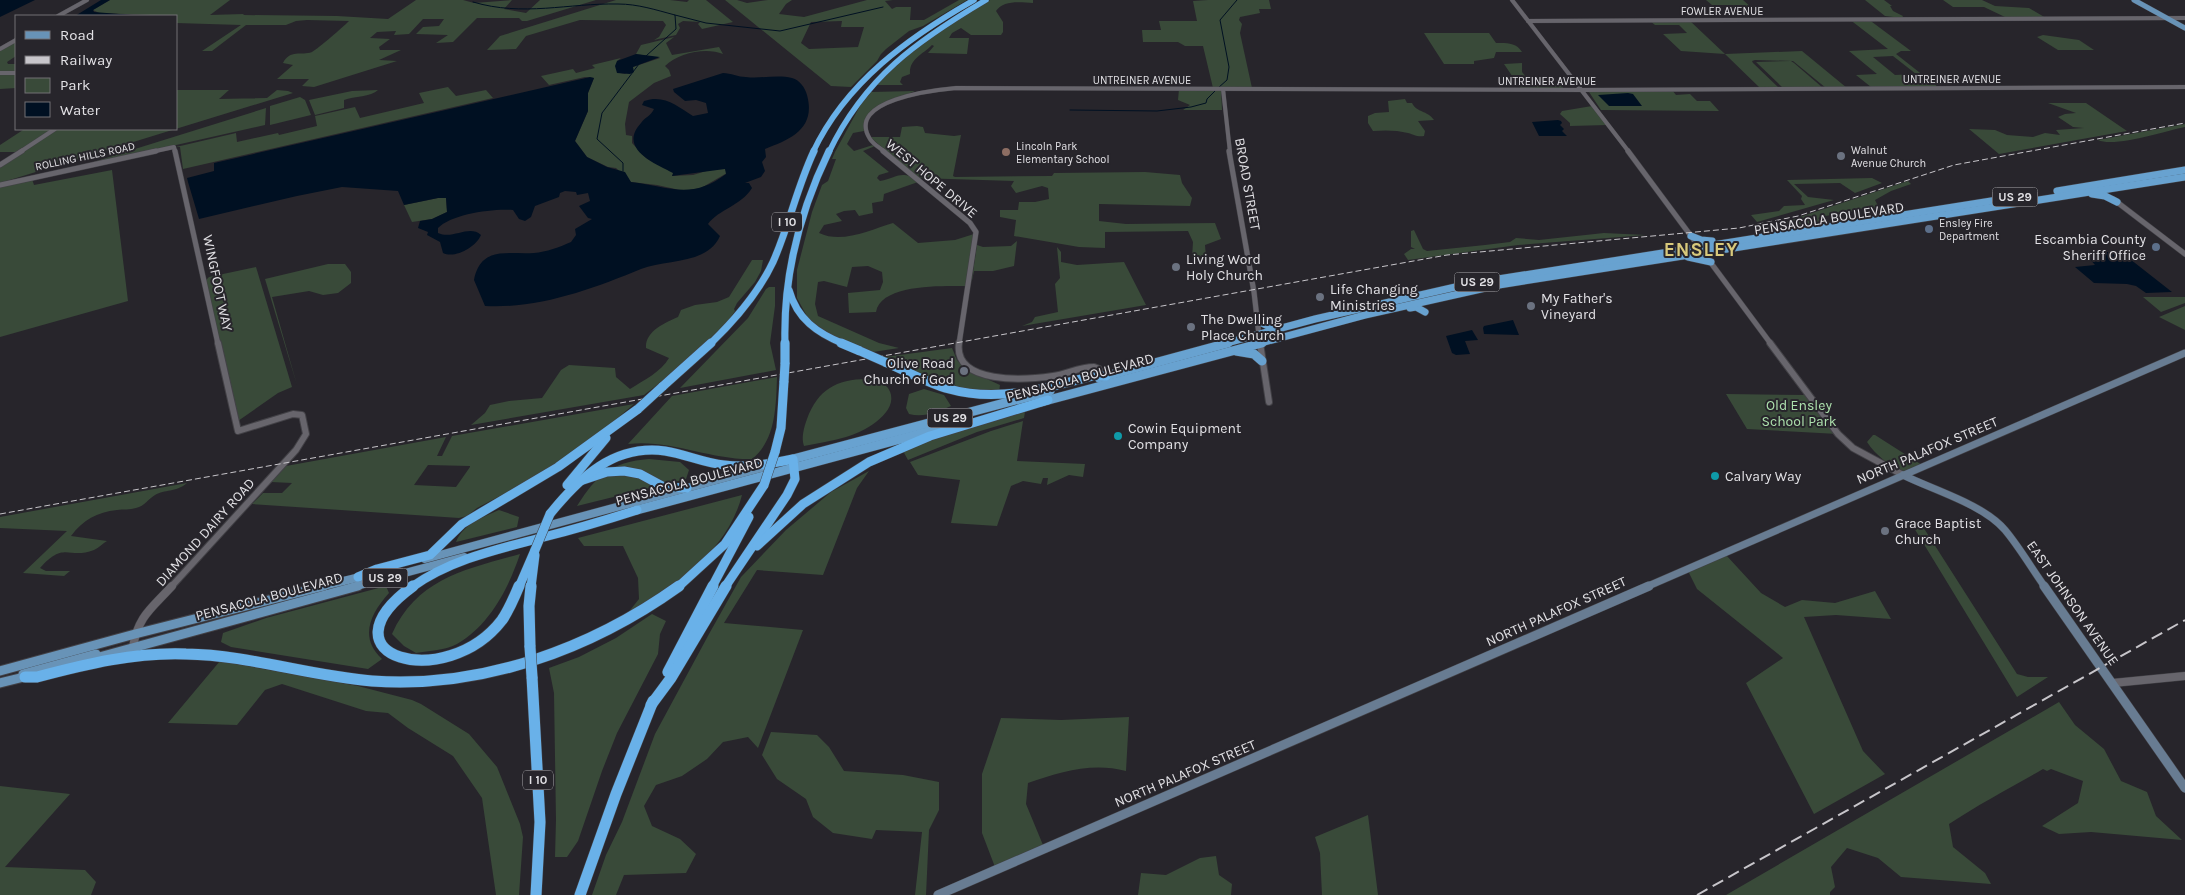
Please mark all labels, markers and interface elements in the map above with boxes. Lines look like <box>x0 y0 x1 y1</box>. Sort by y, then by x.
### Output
street label: FOWLER AVENUE <box>1681 5 1763 18</box>
legend <box>15 15 178 130</box>
text: Road <box>60 26 95 44</box>
text: Railway <box>60 51 112 69</box>
street label: UNTREINER AVENUE <box>1903 73 2001 86</box>
street label: UNTREINER AVENUE <box>1093 74 1191 87</box>
street label: UNTREINER AVENUE <box>1498 75 1596 88</box>
text: Park <box>60 76 90 94</box>
text: Water <box>60 101 101 119</box>
street label: WEST HOPE DRIVE <box>883 135 981 222</box>
street label: BROAD STREET <box>1231 136 1264 232</box>
street label: ROLLING HILLS ROAD <box>34 140 136 173</box>
place label: Lincoln Park Elementary School <box>1016 140 1109 166</box>
place label: Walnut Avenue Church <box>1851 144 1926 170</box>
marker: Lincoln Park Elementary School <box>1000 146 1012 158</box>
marker: Walnut Avenue Church <box>1835 150 1847 162</box>
road number: US 29 <box>1992 188 2038 206</box>
street label: PENSACOLA BOULEVARD <box>1753 198 1905 239</box>
road number: I 10 <box>772 212 802 232</box>
place label: Ensley Fire Department <box>1939 217 1999 243</box>
marker: Ensley Fire Department <box>1923 223 1935 235</box>
place label: Escambia County Sheriff Office <box>2034 231 2146 264</box>
street label: WINGFOOT WAY <box>199 233 236 333</box>
district label: ENSLEY <box>1664 239 1738 261</box>
marker: Escambia County Sheriff Office <box>2150 241 2162 253</box>
place label: Living Word Holy Church <box>1186 251 1263 284</box>
marker: Living Word Holy Church <box>1170 261 1182 273</box>
road number: US 29 <box>1454 272 1500 292</box>
place label: Life Changing Ministries <box>1330 281 1418 314</box>
place label: My Father's Vineyard <box>1541 290 1613 323</box>
marker: Life Changing Ministries <box>1314 291 1326 303</box>
marker: My Father's Vineyard <box>1525 300 1537 312</box>
place label: The Dwelling Place Church <box>1201 311 1284 344</box>
marker: The Dwelling Place Church <box>1185 321 1197 333</box>
street label: PENSACOLA BOULEVARD <box>1005 350 1156 405</box>
place label: Olive Road Church of God <box>864 355 954 388</box>
marker: Olive Road Church of God <box>958 365 970 377</box>
park label: Old Ensley School Park <box>1761 397 1837 430</box>
road number: US 29 <box>928 408 972 428</box>
street label: NORTH PALAFOX STREET <box>1854 413 2000 488</box>
place label: Cowin Equipment Company <box>1128 420 1241 453</box>
marker: Cowin Equipment Company <box>1112 430 1124 442</box>
street label: PENSACOLA BOULEVARD <box>614 454 765 509</box>
place label: Calvary Way <box>1725 468 1802 485</box>
marker: Calvary Way <box>1709 470 1721 482</box>
street label: DIAMOND DAIRY ROAD <box>152 475 259 590</box>
place label: Grace Baptist Church <box>1895 515 1981 548</box>
marker: Grace Baptist Church <box>1879 525 1891 537</box>
street label: EAST JOHNSON AVENUE <box>2023 537 2122 669</box>
road number: US 29 <box>362 568 408 588</box>
street label: PENSACOLA BOULEVARD <box>194 569 345 624</box>
street label: NORTH PALAFOX STREET <box>1483 573 1629 650</box>
street label: NORTH PALAFOX STREET <box>1112 736 1258 811</box>
road number: I 10 <box>523 770 553 790</box>

